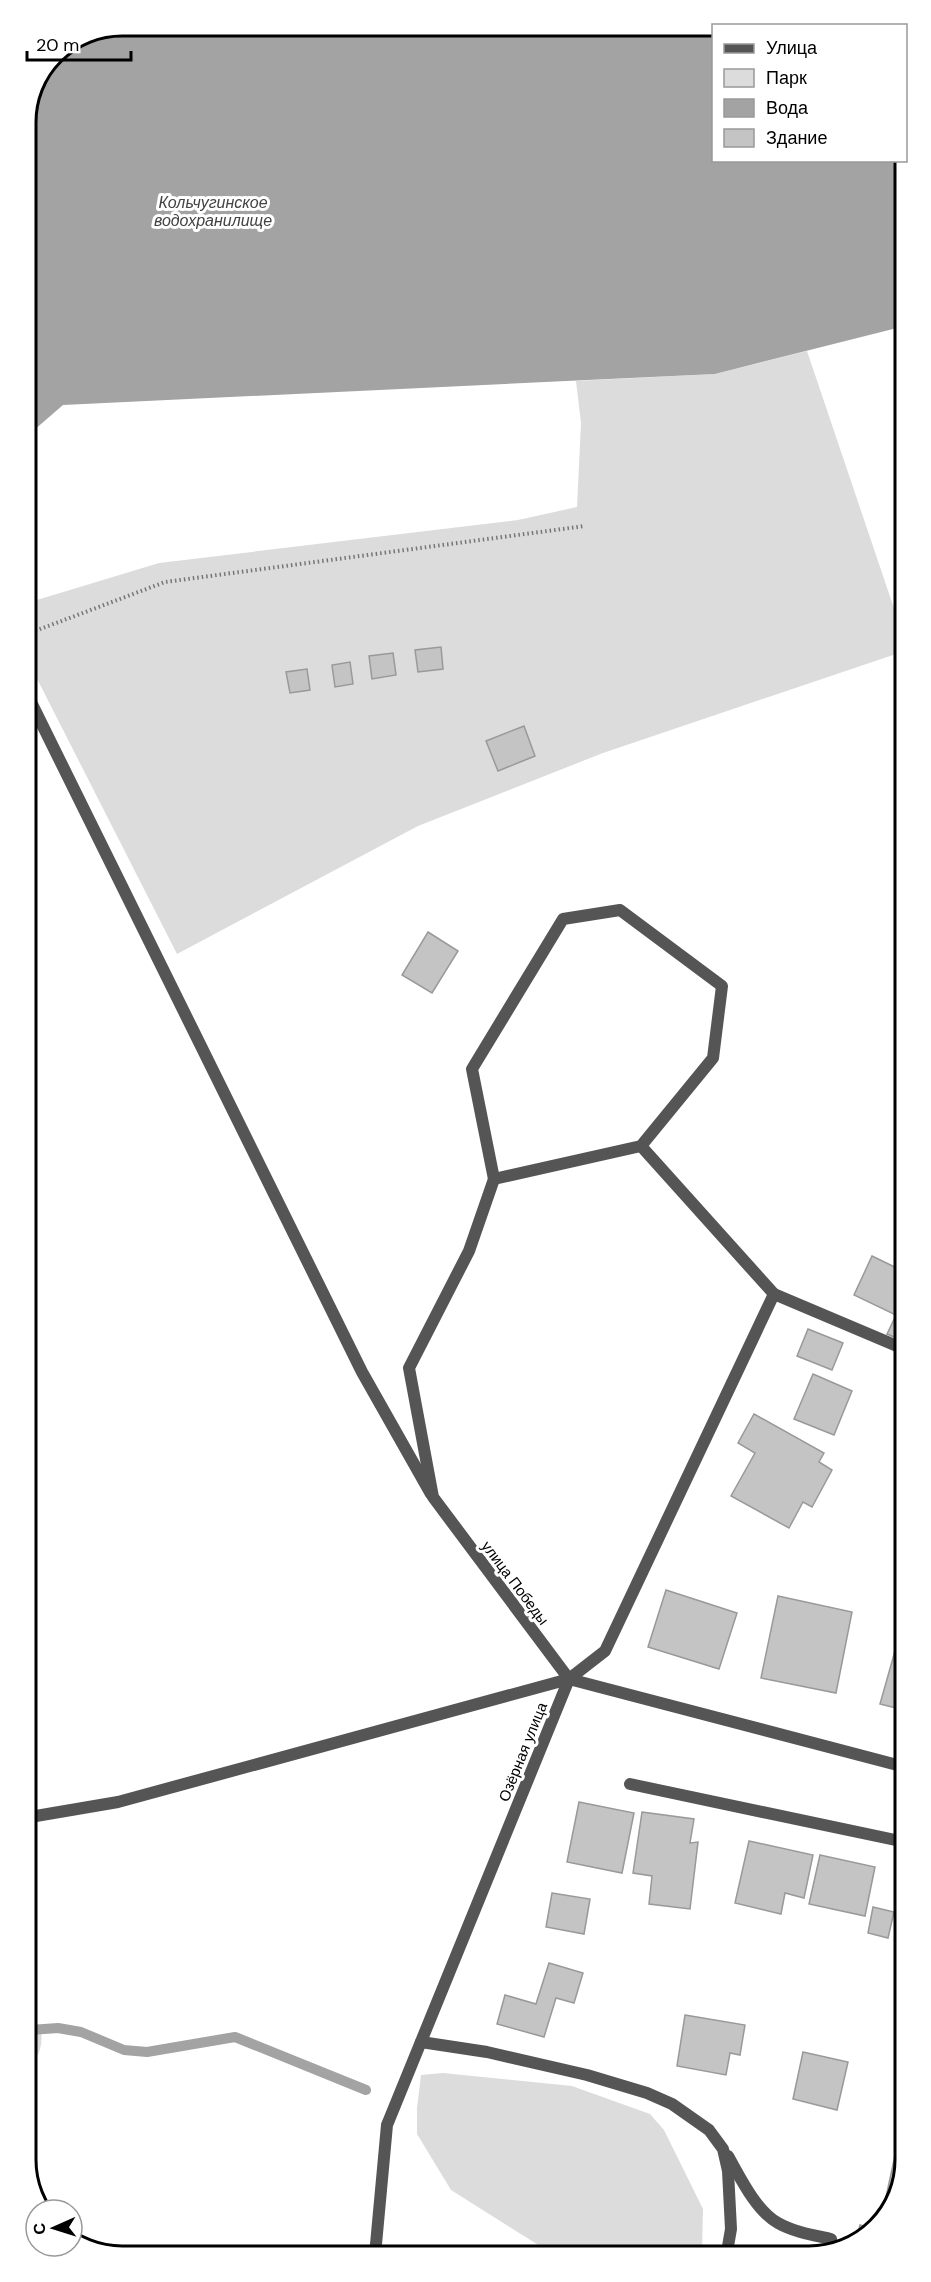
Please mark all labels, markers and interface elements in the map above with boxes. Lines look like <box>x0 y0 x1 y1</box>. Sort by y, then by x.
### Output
scale bar <box>27 24 130 62</box>
legend <box>712 24 907 162</box>
text: 20 m <box>36 33 79 57</box>
text: Улица <box>766 36 818 60</box>
text: Парк <box>766 66 807 90</box>
text: Вода <box>766 96 809 120</box>
text: Здание <box>766 126 827 150</box>
water label: Кольчугинское водохранилище <box>154 192 272 231</box>
street label: улица Победы <box>477 1537 553 1629</box>
street label: Озёрная улица <box>494 1699 552 1805</box>
north arrow <box>24 2198 84 2258</box>
text: С <box>29 2222 50 2235</box>

